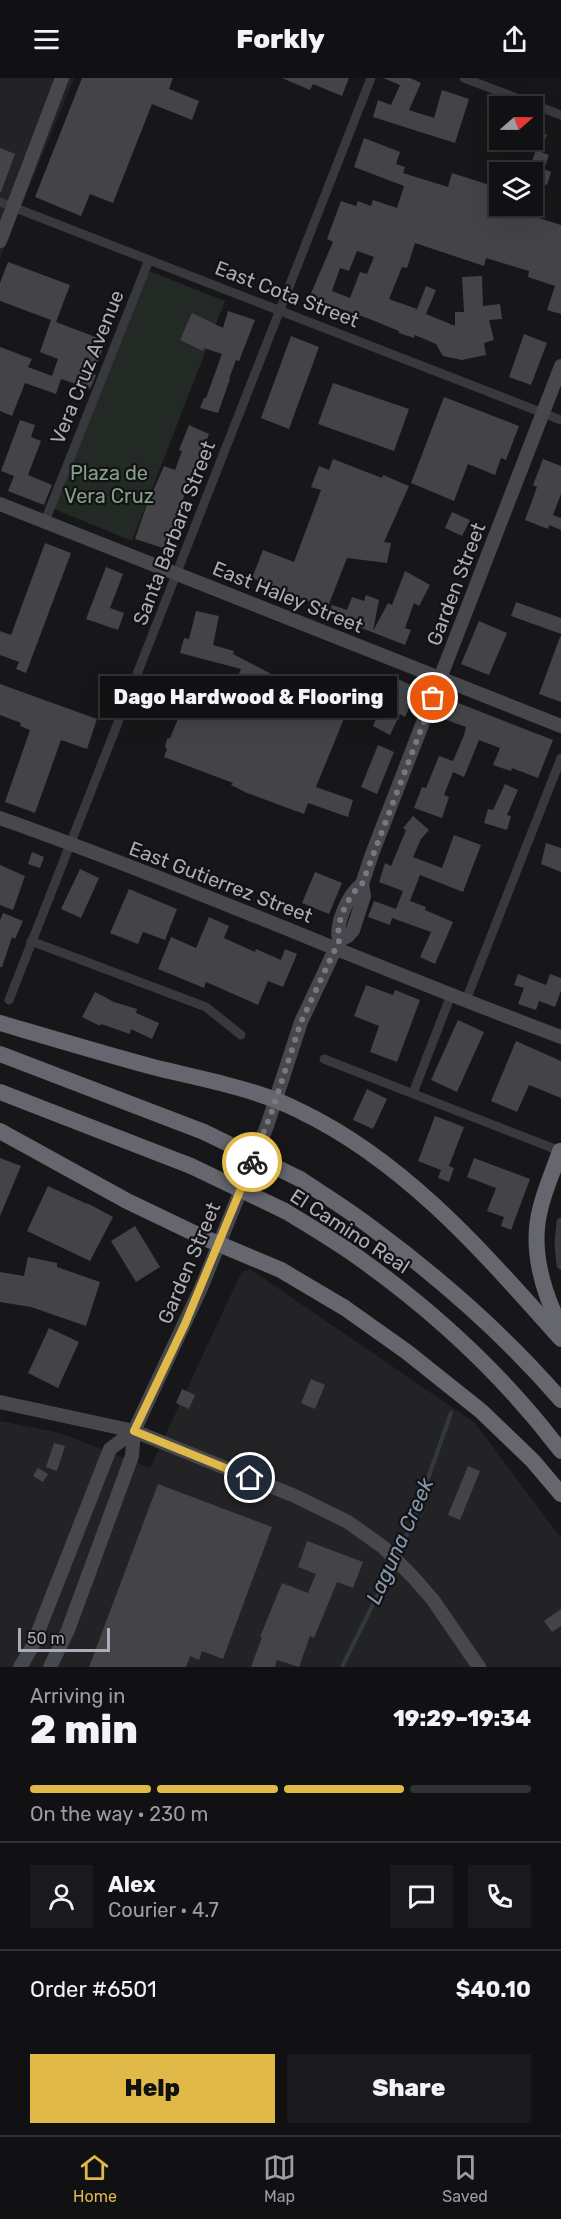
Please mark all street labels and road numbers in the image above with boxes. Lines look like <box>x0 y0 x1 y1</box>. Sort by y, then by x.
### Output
street label: East Cota Street <box>212 255 363 333</box>
street label: Vera Cruz Avenue <box>45 286 129 448</box>
street label: Santa Barbara Street <box>128 437 220 628</box>
street label: Garden Street <box>422 519 491 649</box>
street label: East Haley Street <box>209 556 367 638</box>
street label: East Gutierrez Street <box>126 836 316 928</box>
street label: El Camino Real <box>286 1184 414 1278</box>
street label: Garden Street <box>153 1198 226 1328</box>

